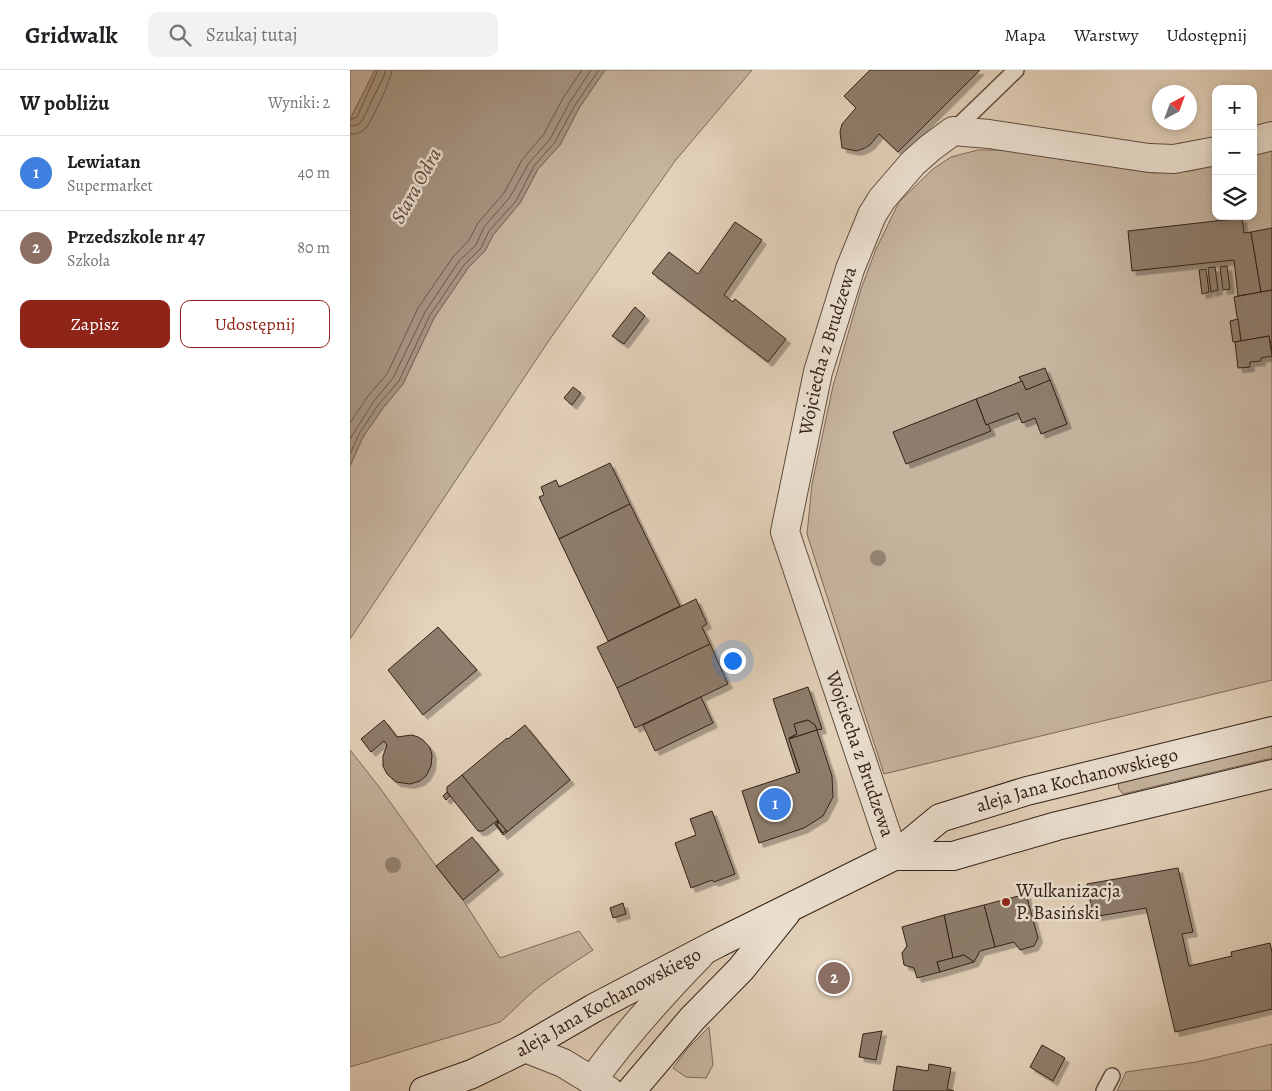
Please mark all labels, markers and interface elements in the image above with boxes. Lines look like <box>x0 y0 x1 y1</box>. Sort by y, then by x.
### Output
search box <box>148 12 498 57</box>
text: Gridwalk <box>25 19 118 51</box>
icon: search <box>166 21 194 49</box>
text: Szukaj tutaj <box>206 22 298 48</box>
text: Mapa <box>1005 23 1046 47</box>
text: Warstwy <box>1074 23 1138 47</box>
text: Udostępnij <box>1166 23 1247 47</box>
north arrow <box>1152 85 1197 130</box>
map controls <box>1212 85 1257 220</box>
button: + <box>1212 85 1257 130</box>
text: W pobliżu <box>20 89 109 117</box>
text: Wyniki: 2 <box>268 92 330 114</box>
button: − <box>1212 130 1257 175</box>
water label: Stara Odra <box>384 143 448 229</box>
text: Lewiatan <box>67 149 141 175</box>
text: 1 <box>33 162 39 184</box>
text: 40 m <box>298 162 330 184</box>
text: Supermarket <box>67 175 153 197</box>
button: layers <box>1212 175 1257 220</box>
text: Przedszkole nr 47 <box>67 224 205 250</box>
text: 2 <box>32 237 40 259</box>
text: 80 m <box>297 237 330 259</box>
text: Szkoła <box>67 250 110 272</box>
street label: Wojciecha z Brudzewa <box>792 263 863 438</box>
button: Zapisz <box>20 300 170 348</box>
button: Udostępnij <box>180 300 330 348</box>
your location <box>720 648 746 674</box>
street label: Wojciecha z Brudzewa <box>819 667 901 841</box>
street label: aleja Jana Kochanowskiego <box>973 741 1181 819</box>
pin: 1 <box>759 785 791 823</box>
place label: Wulkanizacja P. Basiński <box>1015 878 1121 926</box>
marker: Wulkanizacja P. Basiński <box>1000 896 1012 908</box>
street label: aleja Jana Kochanowskiego <box>511 941 706 1064</box>
pin: 2 <box>818 959 850 997</box>

